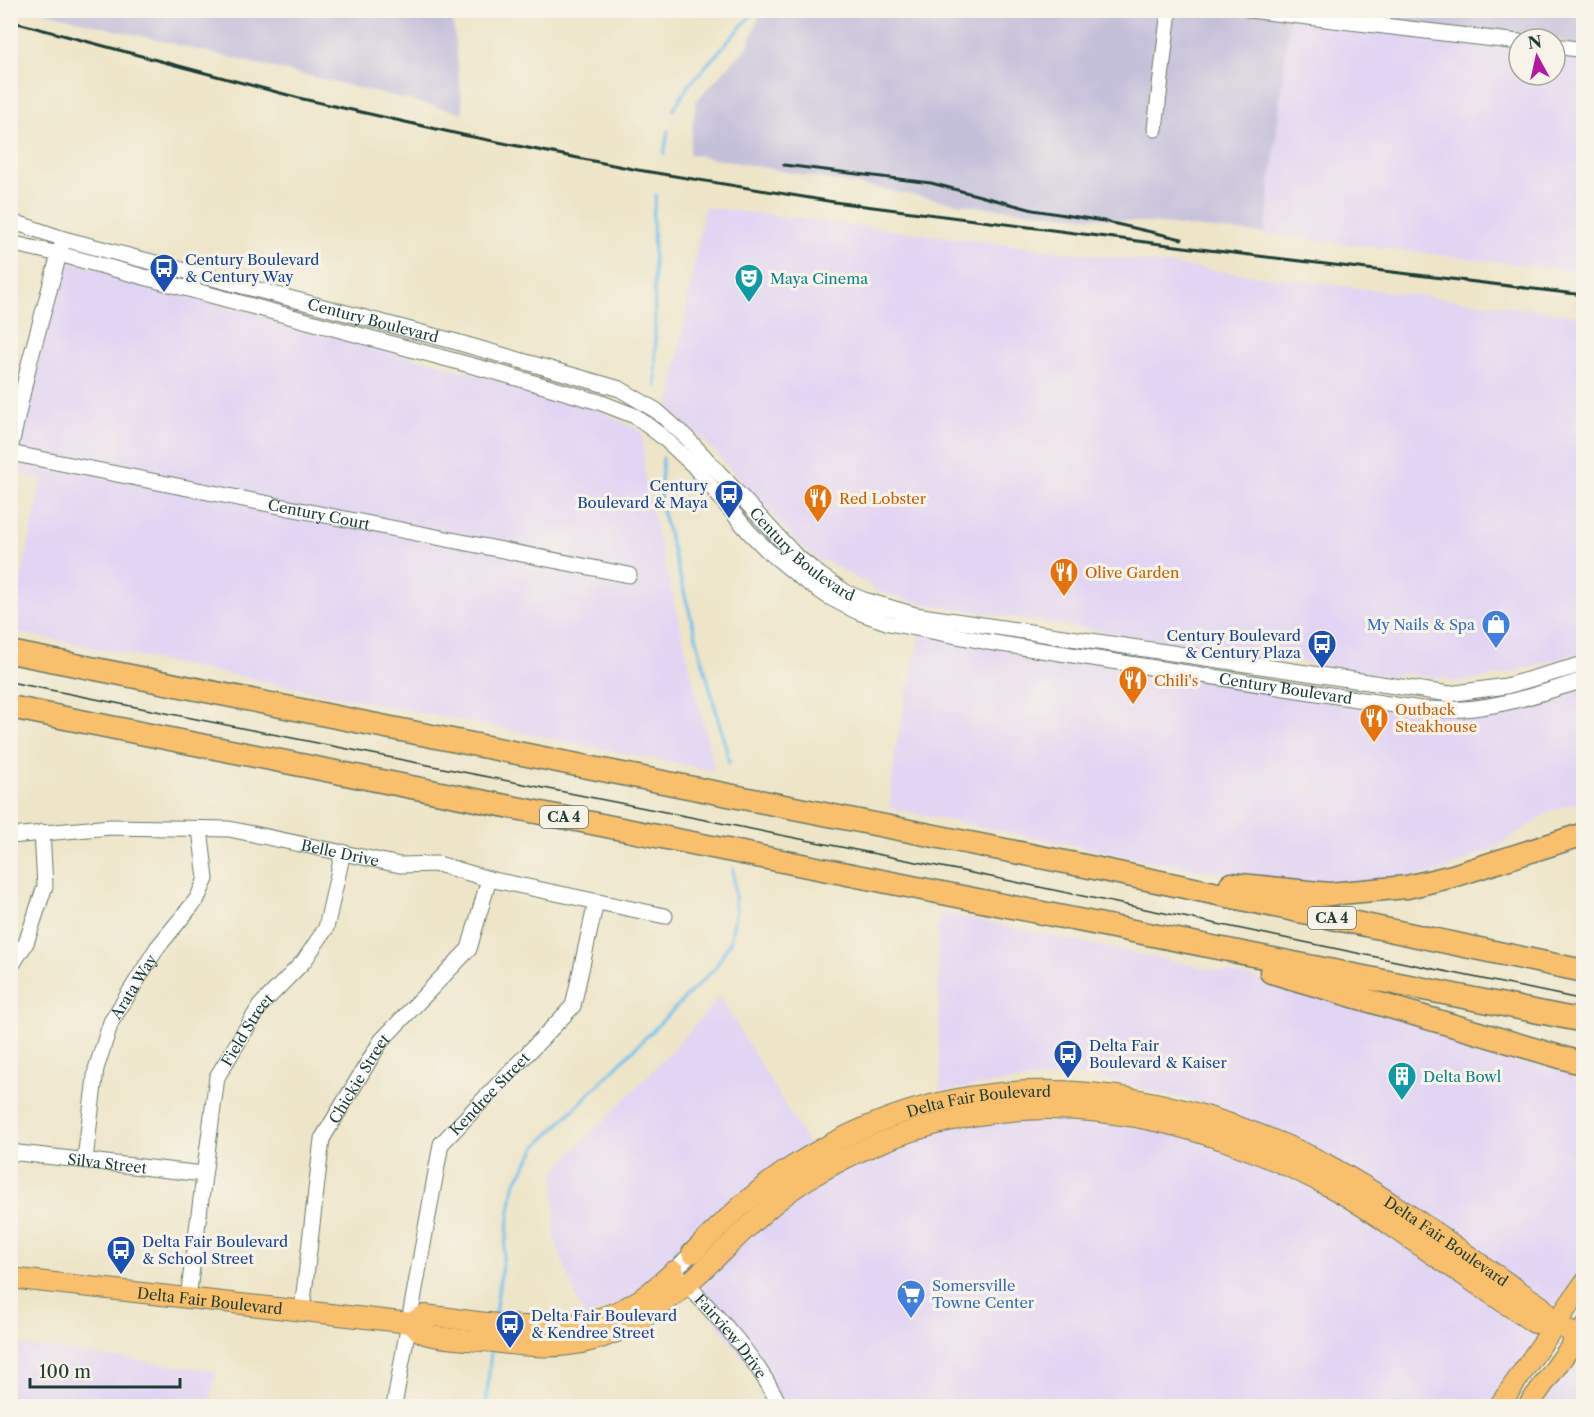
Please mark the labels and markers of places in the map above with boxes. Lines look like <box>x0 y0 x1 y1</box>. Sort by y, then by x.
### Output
place label: Century Boulevard & Century Way <box>185 250 319 286</box>
bus stop icon: Century Boulevard & Century Way <box>148 252 180 294</box>
theatre icon: Maya Cinema <box>733 262 765 304</box>
place label: Maya Cinema <box>770 269 868 288</box>
place label: Century Boulevard & Maya <box>577 476 709 512</box>
bus stop icon: Century Boulevard & Maya <box>713 478 745 520</box>
restaurant icon: Red Lobster <box>802 482 834 524</box>
place label: Red Lobster <box>839 489 927 508</box>
restaurant icon: Olive Garden <box>1048 556 1080 598</box>
place label: Olive Garden <box>1085 563 1180 582</box>
shop icon: My Nails & Spa <box>1480 608 1512 650</box>
place label: My Nails & Spa <box>1367 615 1475 634</box>
place label: Century Boulevard & Century Plaza <box>1167 626 1301 662</box>
bus stop icon: Century Boulevard & Century Plaza <box>1306 628 1338 670</box>
restaurant icon: Chili's <box>1117 664 1149 706</box>
place label: Chili's <box>1154 671 1198 690</box>
place label: Outback Steakhouse <box>1395 700 1477 736</box>
restaurant icon: Outback Steakhouse <box>1358 702 1390 744</box>
place label: Delta Fair Boulevard & Kaiser <box>1089 1036 1228 1072</box>
bus stop icon: Delta Fair Boulevard & Kaiser <box>1052 1038 1084 1080</box>
building icon: Delta Bowl <box>1386 1060 1418 1102</box>
place label: Delta Bowl <box>1423 1067 1502 1086</box>
place label: Delta Fair Boulevard & School Street <box>142 1232 288 1268</box>
bus stop icon: Delta Fair Boulevard & School Street <box>105 1234 137 1276</box>
place label: Somersville Towne Center <box>932 1276 1035 1312</box>
supermarket icon: Somersville Towne Center <box>895 1278 927 1320</box>
place label: Delta Fair Boulevard & Kendree Street <box>531 1306 677 1342</box>
bus stop icon: Delta Fair Boulevard & Kendree Street <box>494 1308 526 1350</box>

